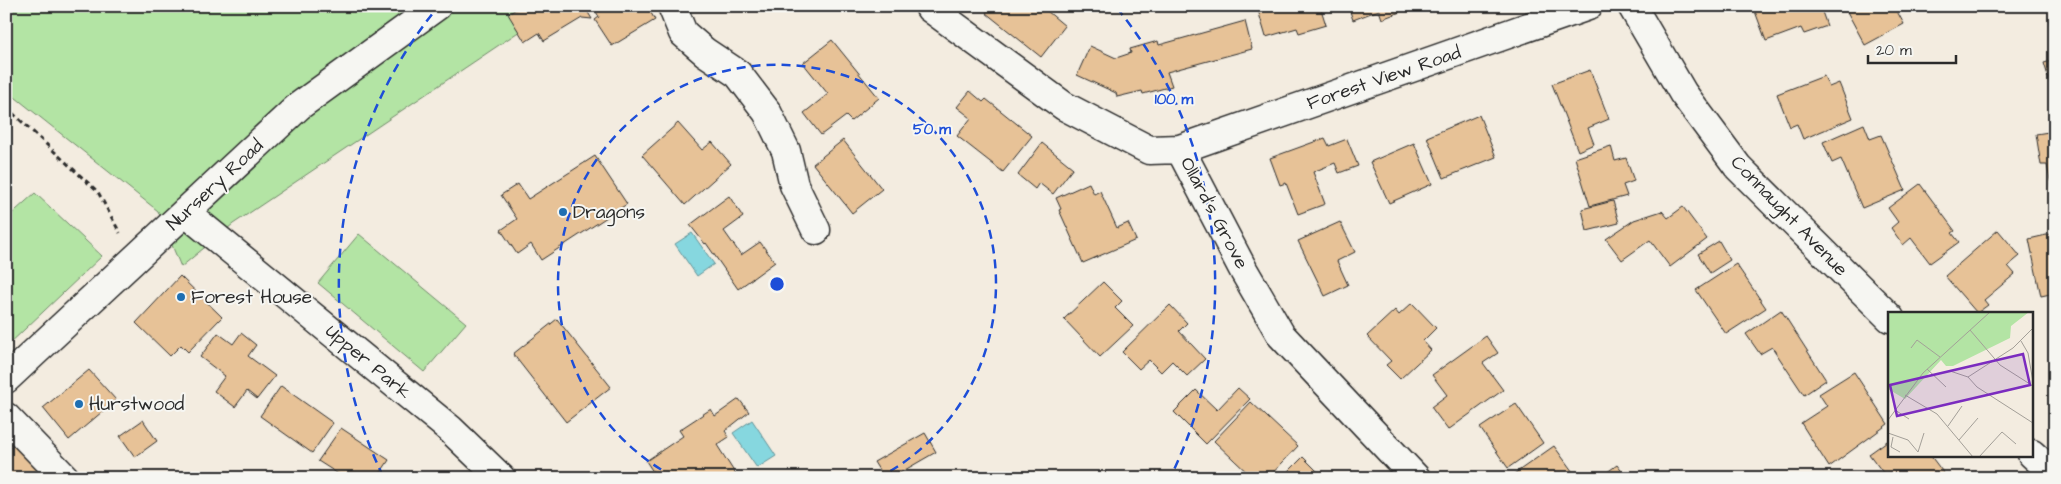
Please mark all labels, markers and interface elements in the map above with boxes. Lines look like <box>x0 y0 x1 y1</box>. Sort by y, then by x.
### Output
scale bar <box>1868 32 1956 64</box>
street label: Forest View Road <box>1303 39 1465 117</box>
text: 20 m <box>1876 40 1912 61</box>
text: 100 m <box>1155 89 1194 110</box>
text: 50 m <box>913 119 951 140</box>
street label: Nursery Road <box>160 133 270 238</box>
street label: Connaught Avenue <box>1723 150 1854 283</box>
street label: Ollard's Grove <box>1173 152 1255 274</box>
place label: Dragons <box>573 199 645 227</box>
marker: Dragons <box>557 206 569 218</box>
centre of rings <box>768 275 786 293</box>
place label: Forest House <box>191 284 312 311</box>
marker: Forest House <box>175 291 187 303</box>
inset map <box>1888 312 2034 456</box>
street label: Upper Park <box>319 318 417 406</box>
place label: Hurstwood <box>89 391 185 418</box>
marker: Hurstwood <box>73 398 85 410</box>

